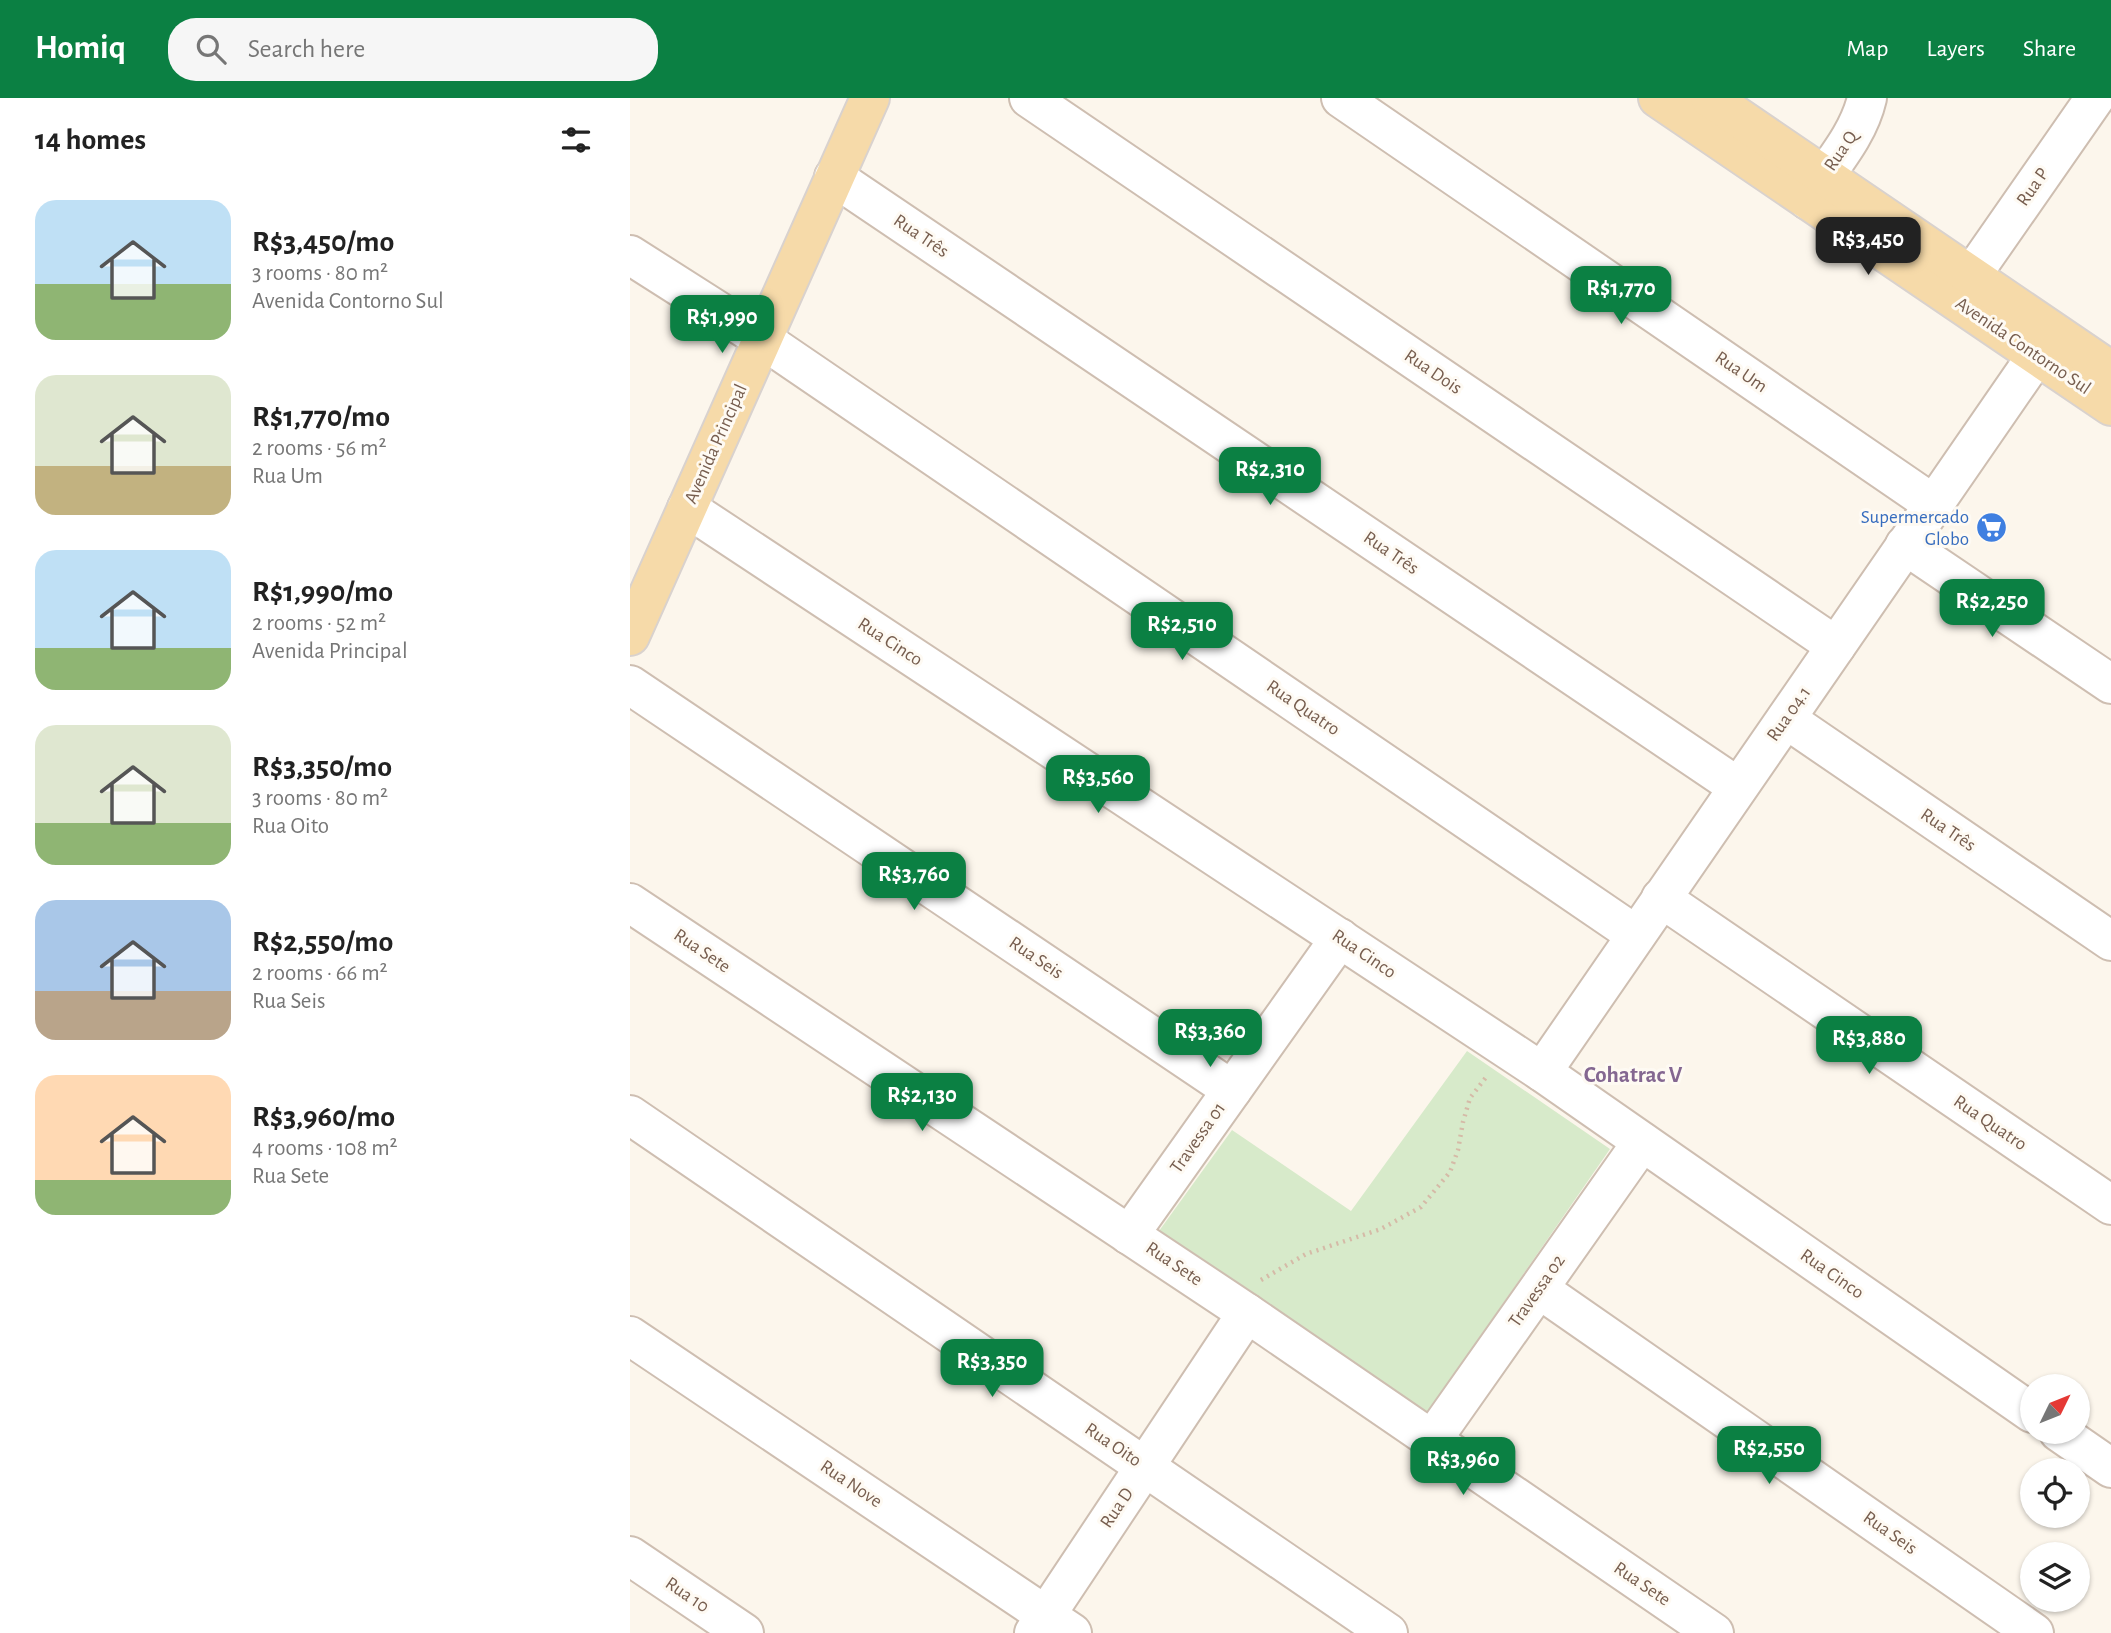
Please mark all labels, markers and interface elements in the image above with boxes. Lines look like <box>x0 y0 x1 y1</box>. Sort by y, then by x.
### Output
search box <box>168 18 658 81</box>
icon: search <box>192 30 230 68</box>
text: Homiq <box>35 32 126 65</box>
text: Search here <box>248 36 365 62</box>
text: Map <box>1846 37 1888 61</box>
text: Layers <box>1926 37 1985 61</box>
text: Share <box>2023 37 2076 61</box>
icon: filters <box>557 121 595 159</box>
text: 14 homes <box>35 125 146 155</box>
street label: Rua Q <box>1821 126 1862 175</box>
street label: Rua P <box>2013 164 2053 210</box>
street label: Rua Três <box>890 211 952 261</box>
pin: R$3,450 <box>1803 218 1933 277</box>
text: R$3,450/mo <box>252 227 394 257</box>
icon: home <box>91 228 175 312</box>
text: R$3,450 <box>1832 228 1904 251</box>
text: 3 rooms · 80 m² <box>252 262 388 285</box>
pin: R$1,770 <box>1556 266 1686 326</box>
text: R$1,770 <box>1586 277 1656 300</box>
text: Avenida Contorno Sul <box>252 290 444 313</box>
street label: Avenida Contorno Sul <box>1952 294 2094 398</box>
pin: R$1,990 <box>657 296 787 355</box>
text: R$1,990 <box>686 306 758 329</box>
street label: Rua Dois <box>1401 346 1465 398</box>
street label: Rua Um <box>1711 348 1771 396</box>
street label: Avenida Principal <box>681 381 751 507</box>
text: R$1,770/mo <box>252 402 390 432</box>
icon: home <box>91 403 175 487</box>
text: 2 rooms · 56 m² <box>252 437 386 460</box>
pin: R$2,310 <box>1205 448 1335 507</box>
text: R$2,310 <box>1235 458 1305 481</box>
text: Rua Um <box>252 465 323 488</box>
place label: Supermercado Globo <box>1861 508 1969 549</box>
supermarket icon: Supermercado Globo <box>1975 511 2009 545</box>
street label: Rua Três <box>1360 528 1422 578</box>
text: R$1,990/mo <box>252 577 393 607</box>
icon: home <box>91 578 175 662</box>
pin: R$2,250 <box>1927 580 2057 639</box>
text: R$2,250 <box>1956 590 2028 613</box>
pin: R$2,510 <box>1117 602 1247 662</box>
text: 2 rooms · 52 m² <box>252 612 386 635</box>
text: R$2,510 <box>1147 613 1217 636</box>
street label: Rua Cinco <box>854 614 926 670</box>
text: Avenida Principal <box>252 640 408 663</box>
street label: Rua Quatro <box>1263 677 1343 739</box>
street label: Rua 04.1 <box>1763 683 1815 745</box>
text: R$3,350/mo <box>252 752 392 782</box>
icon: home <box>91 753 175 837</box>
pin: R$3,560 <box>1033 756 1163 815</box>
text: R$3,560 <box>1062 766 1134 789</box>
text: 3 rooms · 80 m² <box>252 787 388 810</box>
street label: Rua Três <box>1917 805 1979 855</box>
text: Rua Oito <box>252 815 329 838</box>
pin: R$3,760 <box>849 852 979 912</box>
text: R$3,760 <box>878 863 950 886</box>
street label: Rua Sete <box>670 925 734 977</box>
street label: Rua Cinco <box>1329 926 1399 982</box>
text: R$2,550/mo <box>252 927 393 957</box>
icon: home <box>91 928 175 1012</box>
street label: Rua Seis <box>1006 933 1066 983</box>
text: 2 rooms · 66 m² <box>252 962 388 985</box>
text: Rua Seis <box>252 990 326 1013</box>
pin: R$3,360 <box>1145 1010 1275 1069</box>
pin: R$3,880 <box>1804 1016 1934 1076</box>
text: R$3,360 <box>1174 1020 1246 1043</box>
text: R$3,880 <box>1832 1027 1906 1050</box>
district label: Cohatrac V <box>1584 1064 1683 1087</box>
pin: R$2,130 <box>857 1074 987 1133</box>
text: R$2,130 <box>887 1084 957 1107</box>
street label: Rua Quatro <box>1950 1092 2030 1154</box>
street label: Travessa 01 <box>1167 1099 1229 1177</box>
text: R$3,960/mo <box>252 1102 395 1132</box>
icon: home <box>91 1103 175 1187</box>
text: 4 rooms · 108 m² <box>252 1137 398 1160</box>
text: Rua Sete <box>252 1165 329 1188</box>
street label: Rua Sete <box>1142 1238 1206 1290</box>
street label: Rua Cinco <box>1797 1245 1867 1303</box>
street label: Travessa 02 <box>1505 1251 1569 1331</box>
pin: R$3,350 <box>927 1340 1057 1399</box>
text: R$3,350 <box>957 1350 1027 1373</box>
north arrow <box>2020 1374 2090 1444</box>
map controls <box>2020 1374 2090 1612</box>
street label: Rua Oito <box>1081 1419 1145 1471</box>
pin: R$2,550 <box>1704 1426 1834 1486</box>
text: R$2,550 <box>1733 1437 1805 1460</box>
pin: R$3,960 <box>1398 1438 1528 1497</box>
text: R$3,960 <box>1426 1448 1500 1471</box>
street label: Rua Nove <box>817 1457 885 1511</box>
button: locate <box>2020 1458 2090 1528</box>
street label: Rua D <box>1097 1484 1137 1532</box>
street label: Rua Seis <box>1860 1508 1920 1558</box>
button: layers <box>2020 1542 2090 1612</box>
street label: Rua Sete <box>1610 1558 1674 1610</box>
street label: Rua 10 <box>662 1574 712 1616</box>

